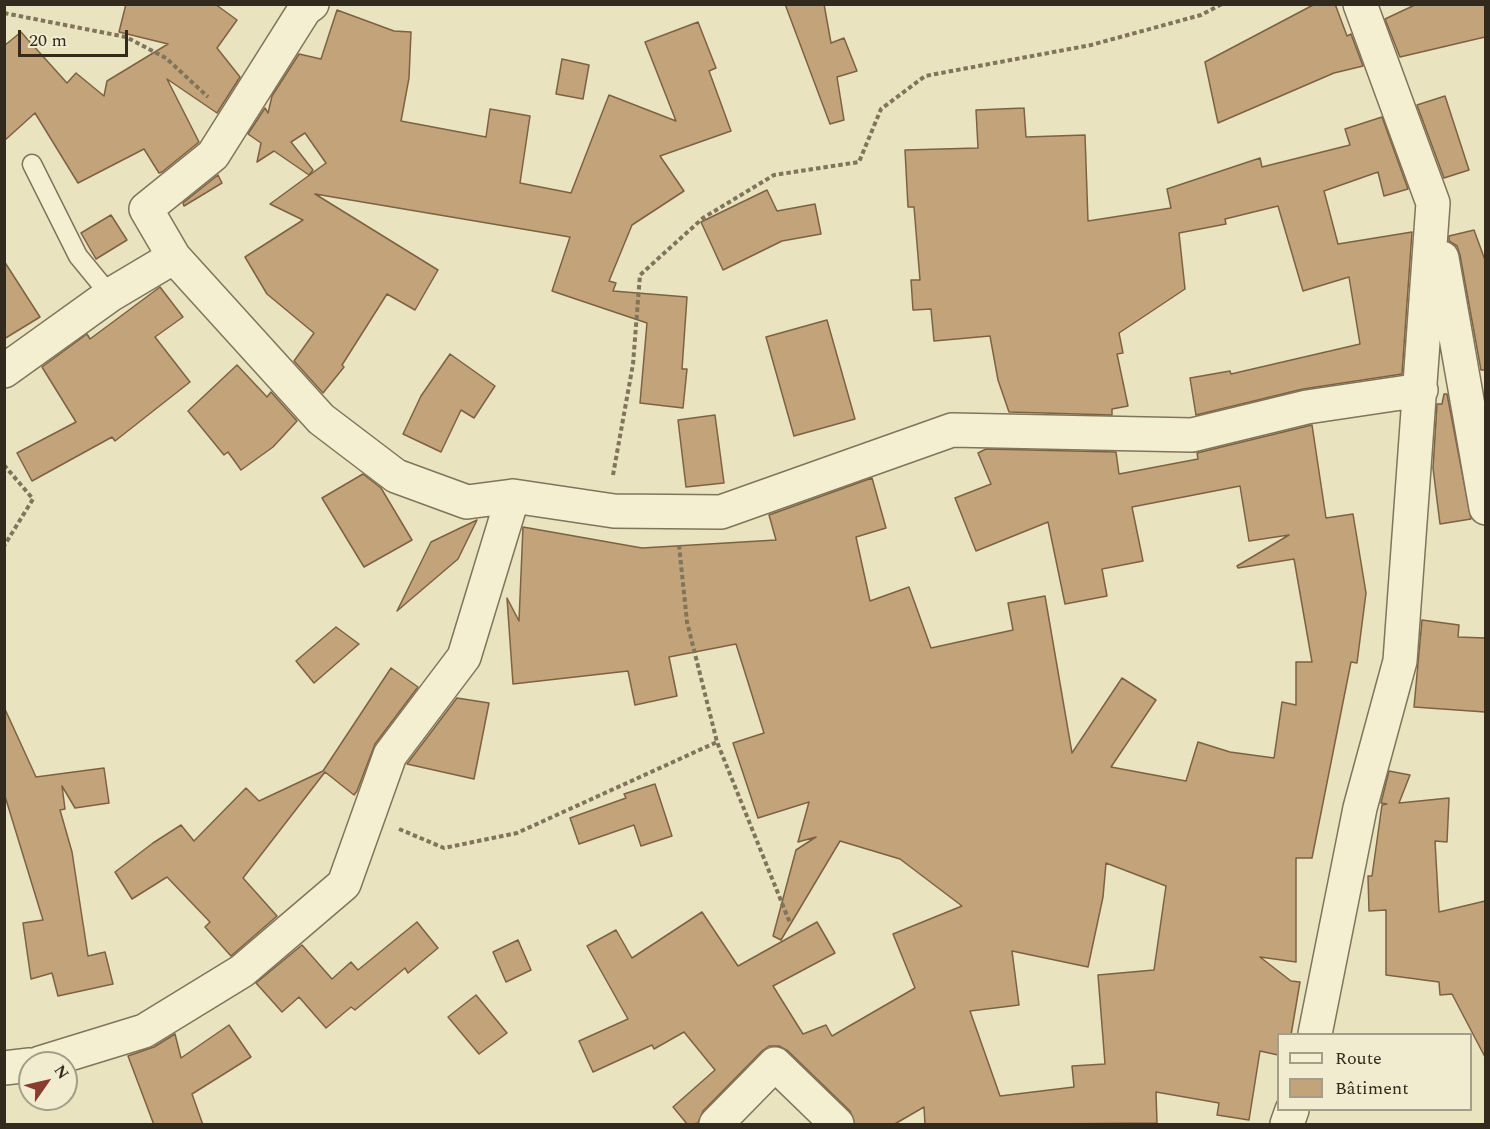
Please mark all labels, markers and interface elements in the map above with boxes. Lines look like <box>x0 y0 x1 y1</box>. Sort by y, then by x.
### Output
scale bar <box>21 18 130 56</box>
text: 20 m <box>29 27 67 54</box>
legend <box>1277 1033 1472 1111</box>
text: Route <box>1335 1045 1382 1072</box>
north arrow <box>18 1051 78 1111</box>
text: N <box>48 1060 75 1084</box>
text: Bâtiment <box>1335 1075 1409 1102</box>

